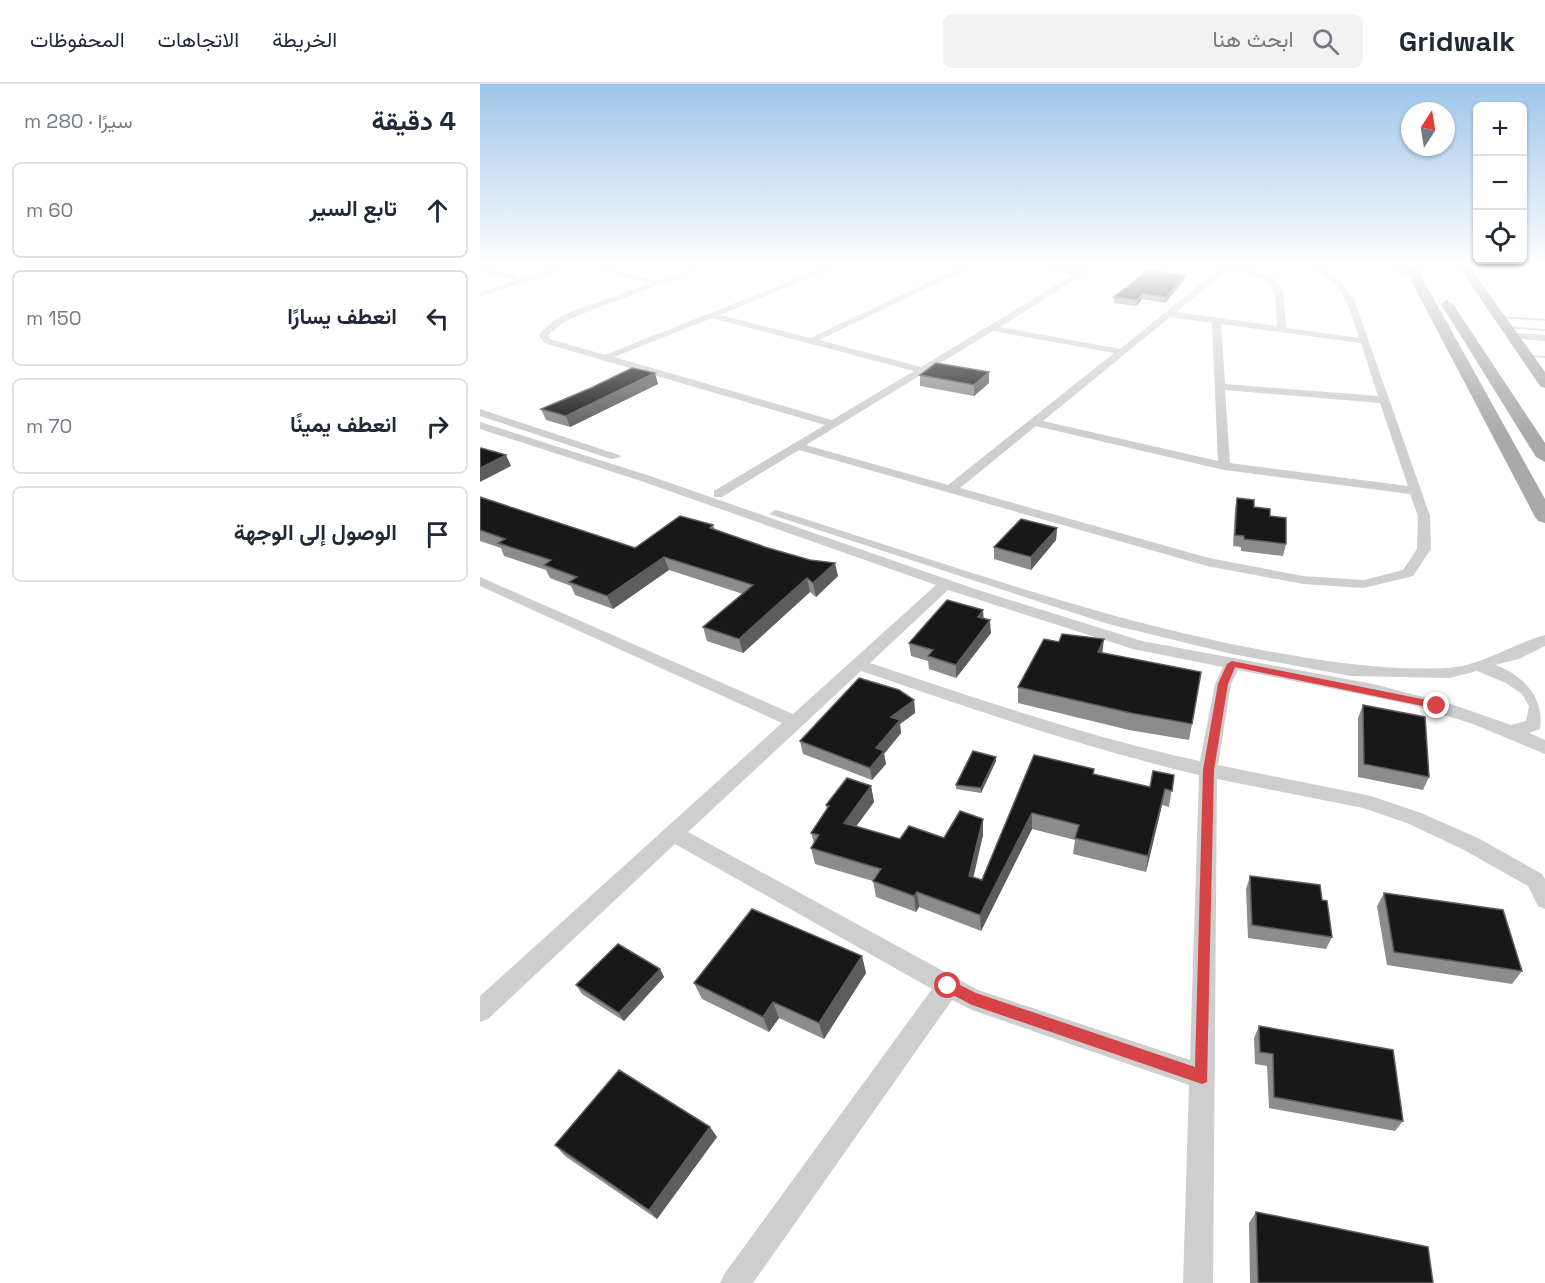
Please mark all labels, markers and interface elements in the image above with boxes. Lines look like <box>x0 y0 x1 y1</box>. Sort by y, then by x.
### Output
search box <box>943 14 1363 68</box>
text: Gridwalk <box>1399 23 1515 59</box>
text: ابحث هنا <box>1213 25 1294 53</box>
icon: search <box>1309 25 1342 58</box>
text: المحفوظات <box>30 26 125 53</box>
text: الاتجاهات <box>158 26 239 53</box>
text: الخريطة <box>272 26 337 53</box>
north arrow <box>1401 102 1455 156</box>
map controls <box>1473 102 1527 264</box>
button: + <box>1473 102 1527 156</box>
text: 4 دقيقة <box>372 104 456 138</box>
text: سيرًا · 280 m <box>24 108 132 134</box>
button: − <box>1473 156 1527 210</box>
text: تابع السير <box>309 194 397 222</box>
icon: ahead <box>421 194 454 227</box>
text: 60 m <box>26 197 73 223</box>
button: locate <box>1473 210 1527 264</box>
text: انعطف يسارًا <box>287 302 397 330</box>
icon: left <box>421 302 454 335</box>
text: 150 m <box>26 305 82 331</box>
text: انعطف يمينًا <box>290 410 397 438</box>
icon: right <box>421 410 454 443</box>
text: 70 m <box>26 413 72 439</box>
text: الوصول إلى الوجهة <box>234 518 397 546</box>
icon: arrive <box>421 518 454 551</box>
route end <box>1423 692 1449 718</box>
route start <box>934 972 960 998</box>

